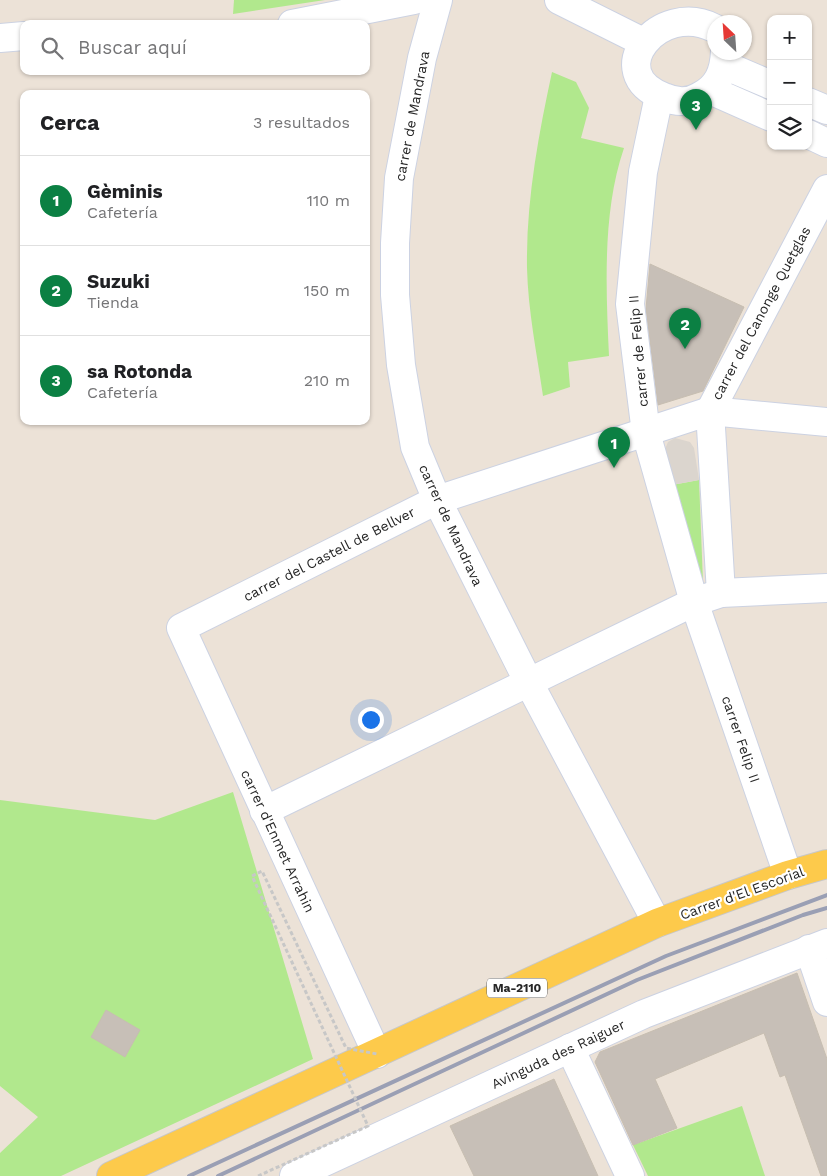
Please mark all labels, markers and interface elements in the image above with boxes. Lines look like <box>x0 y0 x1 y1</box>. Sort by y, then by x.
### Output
north arrow <box>707 15 752 60</box>
map controls <box>767 15 812 150</box>
button: + <box>767 15 812 60</box>
search box <box>20 20 370 75</box>
icon: search <box>38 34 66 62</box>
text: Buscar aquí <box>78 36 187 59</box>
street label: carrer de Mandrava <box>392 49 432 182</box>
button: − <box>767 60 812 105</box>
pin: 3 <box>680 89 712 130</box>
button: layers <box>767 105 812 150</box>
text: Cerca <box>40 110 99 135</box>
text: 3 resultados <box>253 113 350 132</box>
text: Gèminis <box>87 180 163 203</box>
text: 1 <box>53 191 59 210</box>
text: 110 m <box>307 191 350 210</box>
text: Cafetería <box>87 203 158 222</box>
street label: carrer del Canonge Quetglas <box>708 224 814 402</box>
text: Suzuki <box>87 270 150 293</box>
text: 2 <box>51 281 61 300</box>
text: 150 m <box>304 281 350 300</box>
text: Tienda <box>87 293 139 312</box>
street label: carrer de Felip II <box>625 294 651 408</box>
pin: 2 <box>669 308 701 349</box>
text: sa Rotonda <box>87 360 192 383</box>
text: 3 <box>51 371 61 390</box>
text: 210 m <box>304 371 350 390</box>
text: Cafetería <box>87 383 158 402</box>
pin: 1 <box>598 427 630 468</box>
street label: carrer de Mandrava <box>416 462 486 588</box>
street label: carrer del Castell de Bellver <box>240 503 418 604</box>
street label: carrer Felip II <box>719 693 763 785</box>
your location <box>358 707 384 733</box>
street label: carrer d'Enmet Arrahin <box>238 767 318 915</box>
street label: Carrer d'El Escorial <box>678 863 807 923</box>
road number: Ma-2110 <box>487 978 547 998</box>
street label: Avinguda des Raiguer <box>489 1016 628 1092</box>

